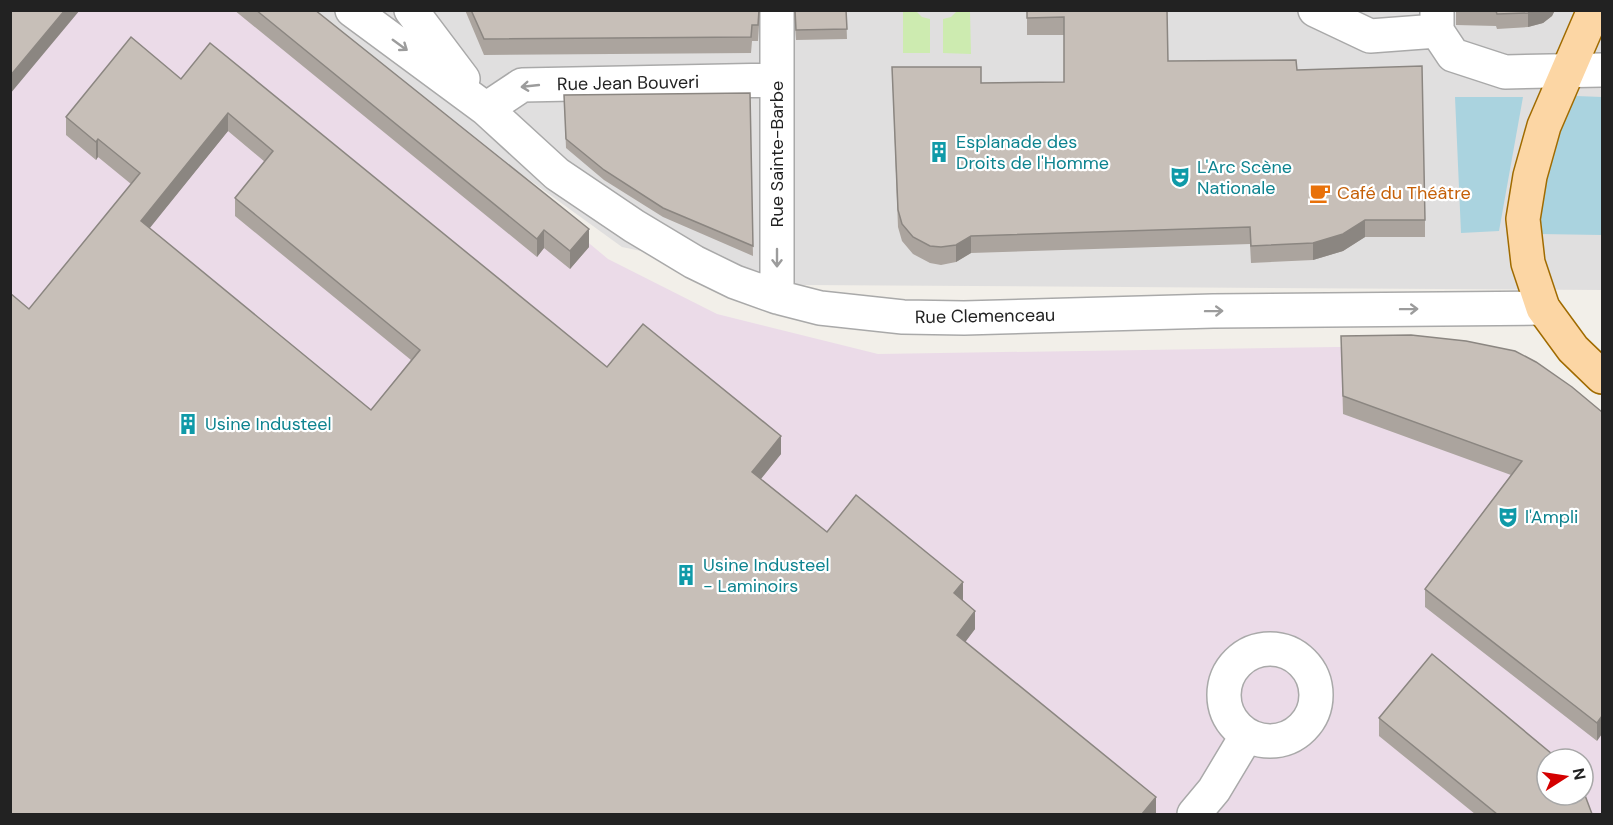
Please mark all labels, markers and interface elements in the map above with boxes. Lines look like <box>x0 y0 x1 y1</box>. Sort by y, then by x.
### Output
one-way arrow <box>391 39 407 51</box>
street label: Rue Jean Bouveri <box>557 70 699 96</box>
one-way arrow <box>520 81 540 92</box>
street label: Rue Sainte-Barbe <box>765 81 789 227</box>
place label: Esplanade des Droits de l'Homme <box>956 130 1109 175</box>
building icon: Esplanade des Droits de l'Homme <box>927 140 951 164</box>
place label: L'Arc Scène Nationale <box>1197 155 1292 200</box>
theatre icon: L'Arc Scène Nationale <box>1168 165 1192 189</box>
cafe icon: Café du Théâtre <box>1308 181 1332 205</box>
place label: Café du Théâtre <box>1337 181 1471 205</box>
one-way arrow <box>771 247 783 267</box>
street label: Rue Clemenceau <box>915 303 1055 329</box>
one-way arrow <box>1398 303 1418 315</box>
one-way arrow <box>1203 305 1223 317</box>
building icon: Usine Industeel <box>176 412 200 436</box>
place label: Usine Industeel <box>205 412 332 436</box>
theatre icon: l'Ampli <box>1496 505 1520 529</box>
place label: l'Ampli <box>1525 505 1578 529</box>
place label: Usine Industeel - Laminoirs <box>703 553 830 598</box>
building icon: Usine Industeel - Laminoirs <box>674 563 698 587</box>
north arrow <box>1535 747 1595 807</box>
text: N <box>1568 766 1591 782</box>

